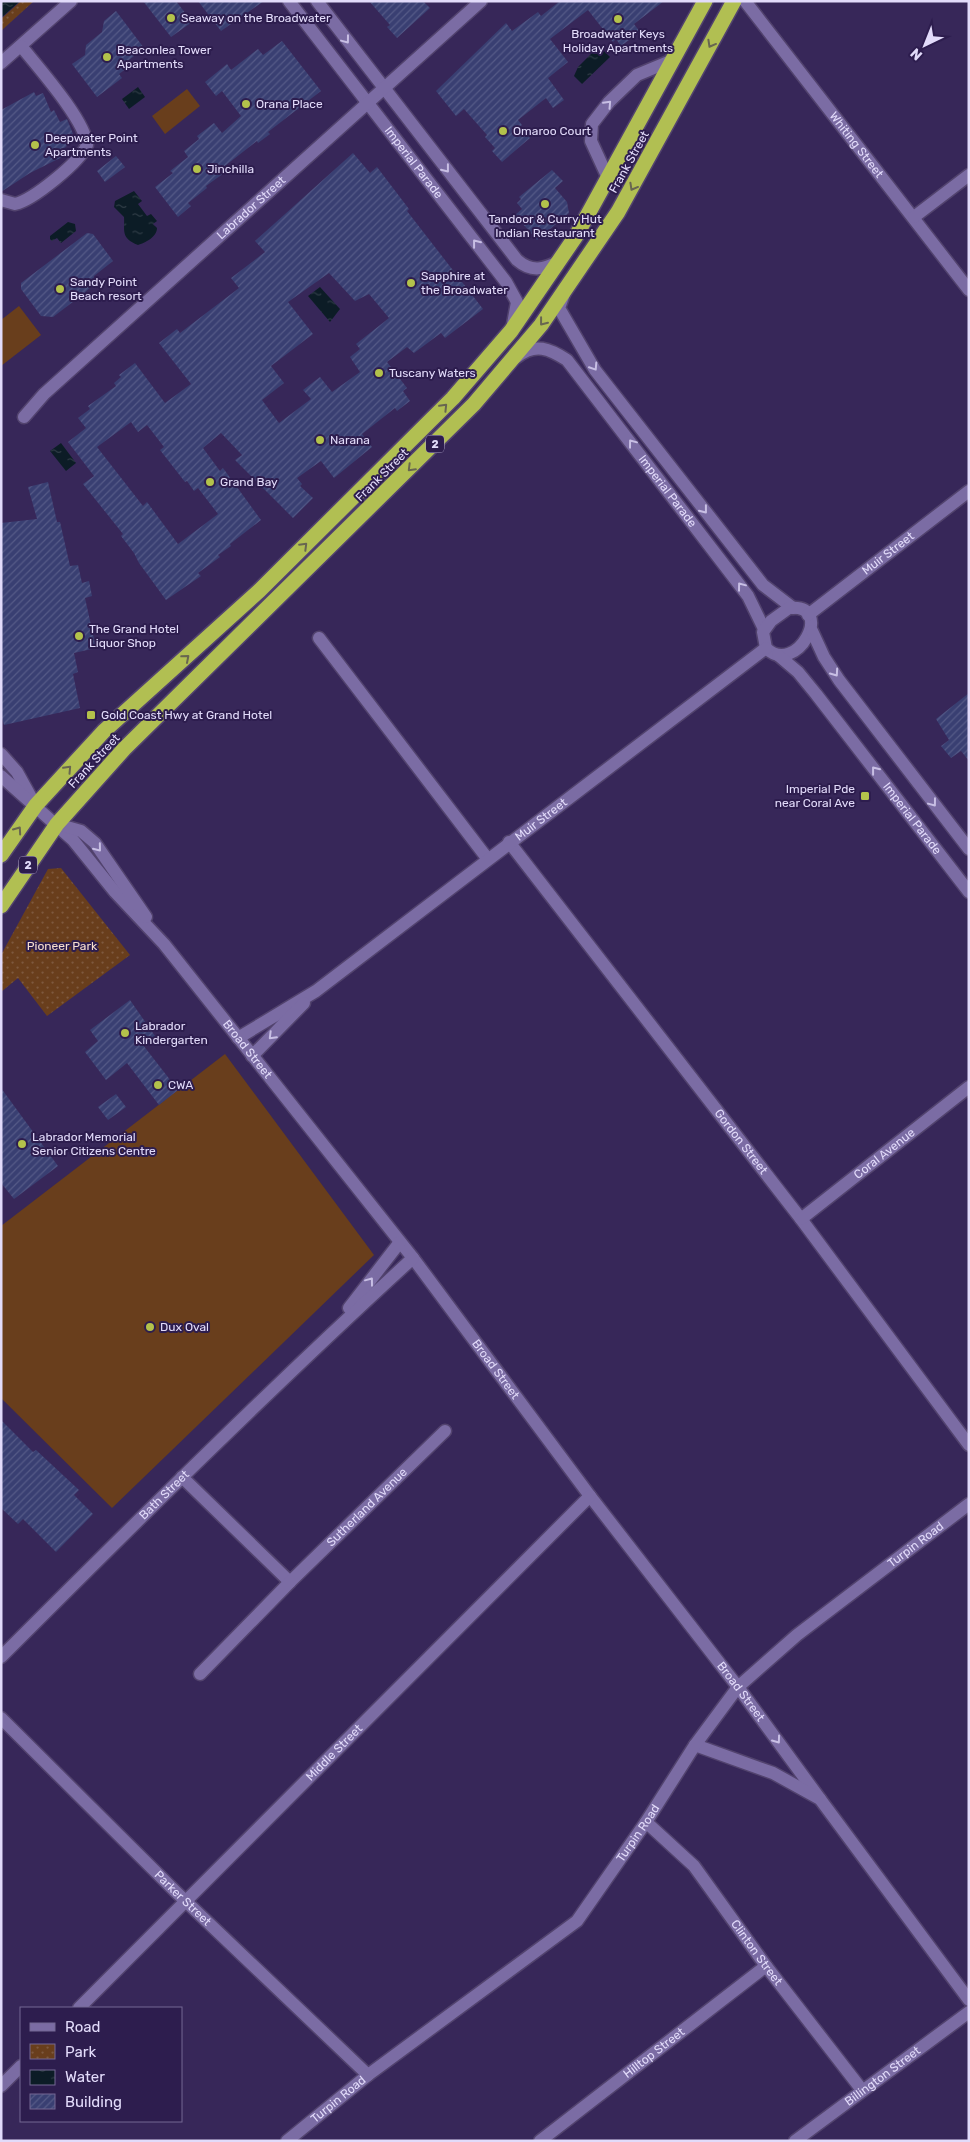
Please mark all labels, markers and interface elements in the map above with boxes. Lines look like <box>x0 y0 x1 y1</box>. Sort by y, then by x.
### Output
place label: Seaway on the Broadwater <box>181 11 331 25</box>
marker: Seaway on the Broadwater <box>165 12 177 24</box>
marker: Broadwater Keys Holiday Apartments <box>612 13 624 25</box>
north arrow <box>900 20 950 70</box>
place label: Broadwater Keys Holiday Apartments <box>563 27 673 55</box>
one-way arrow <box>341 34 349 43</box>
one-way arrow <box>707 39 717 48</box>
place label: Beaconlea Tower Apartments <box>117 43 212 71</box>
text: N <box>907 44 926 64</box>
marker: Beaconlea Tower Apartments <box>101 51 113 63</box>
place label: Orana Place <box>256 97 323 111</box>
marker: Orana Place <box>240 98 252 110</box>
one-way arrow <box>602 101 611 110</box>
street label: Whiting Street <box>827 109 887 181</box>
street label: Imperial Parade <box>382 124 446 201</box>
place label: Omaroo Court <box>513 124 591 138</box>
marker: Omaroo Court <box>497 125 509 137</box>
street label: Frank Street <box>606 128 652 196</box>
place label: Deepwater Point Apartments <box>45 131 138 159</box>
marker: Deepwater Point Apartments <box>29 139 41 151</box>
place label: Jinchilla <box>207 162 254 176</box>
marker: Jinchilla <box>191 163 203 175</box>
one-way arrow <box>440 163 449 172</box>
street label: Labrador Street <box>214 173 289 242</box>
one-way arrow <box>629 181 639 190</box>
marker: Tandoor & Curry Hut Indian Restaurant <box>539 198 551 210</box>
place label: Tandoor & Curry Hut Indian Restaurant <box>488 212 602 240</box>
one-way arrow <box>473 240 482 249</box>
place label: Sapphire at the Broadwater <box>421 269 508 297</box>
place label: Sandy Point Beach resort <box>70 275 142 303</box>
marker: Sapphire at the Broadwater <box>405 277 417 289</box>
marker: Sandy Point Beach resort <box>54 283 66 295</box>
one-way arrow <box>540 316 549 326</box>
one-way arrow <box>588 361 597 371</box>
place label: Tuscany Waters <box>389 366 476 380</box>
marker: Tuscany Waters <box>373 367 385 379</box>
one-way arrow <box>438 404 447 413</box>
place label: Narana <box>330 433 370 447</box>
marker: Narana <box>314 434 326 446</box>
road number: 2 <box>426 436 444 452</box>
one-way arrow <box>629 439 638 449</box>
street label: Frank Street <box>353 445 412 504</box>
street label: Imperial Parade <box>636 452 700 530</box>
one-way arrow <box>407 462 416 471</box>
place label: Grand Bay <box>220 475 278 489</box>
marker: Grand Bay <box>204 476 216 488</box>
one-way arrow <box>698 504 706 513</box>
street label: Muir Street <box>859 529 917 578</box>
one-way arrow <box>299 543 308 552</box>
one-way arrow <box>738 582 747 592</box>
place label: The Grand Hotel Liquor Shop <box>89 622 179 650</box>
marker: The Grand Hotel Liquor Shop <box>73 630 85 642</box>
one-way arrow <box>181 655 190 664</box>
one-way arrow <box>829 668 838 677</box>
place label: Gold Coast Hwy at Grand Hotel <box>101 708 272 722</box>
marker: Gold Coast Hwy at Grand Hotel <box>85 709 97 721</box>
street label: Frank Street <box>65 731 123 791</box>
one-way arrow <box>62 766 71 775</box>
one-way arrow <box>872 767 880 776</box>
street label: Imperial Parade <box>880 780 944 857</box>
place label: Imperial Pde near Coral Ave <box>775 782 855 810</box>
marker: Imperial Pde near Coral Ave <box>859 790 871 802</box>
street label: Muir Street <box>512 795 570 844</box>
one-way arrow <box>927 797 936 807</box>
one-way arrow <box>12 826 22 835</box>
one-way arrow <box>92 842 101 852</box>
road number: 2 <box>19 856 37 874</box>
park label: Pioneer Park <box>27 939 98 953</box>
street label: Broad Street <box>220 1017 275 1082</box>
place label: Labrador Kindergarten <box>135 1019 208 1047</box>
marker: Labrador Kindergarten <box>119 1027 131 1039</box>
one-way arrow <box>268 1030 277 1039</box>
place label: CWA <box>168 1078 193 1092</box>
marker: CWA <box>152 1079 164 1091</box>
street label: Gordon Street <box>711 1106 771 1177</box>
street label: Coral Avenue <box>851 1125 918 1182</box>
place label: Labrador Memorial Senior Citizens Centre <box>32 1130 156 1158</box>
marker: Labrador Memorial Senior Citizens Centre <box>16 1138 28 1150</box>
one-way arrow <box>364 1278 372 1287</box>
place label: Dux Oval <box>160 1320 209 1334</box>
marker: Dux Oval <box>144 1321 156 1333</box>
street label: Broad Street <box>469 1337 523 1402</box>
street label: Sutherland Avenue <box>324 1465 410 1549</box>
street label: Bath Street <box>136 1467 192 1522</box>
street label: Turpin Road <box>885 1519 946 1570</box>
street label: Broad Street <box>714 1659 768 1724</box>
street label: Middle Street <box>303 1721 365 1784</box>
one-way arrow <box>771 1734 780 1744</box>
street label: Turpin Road <box>613 1802 662 1865</box>
street label: Parker Street <box>152 1868 214 1929</box>
street label: Clinton Street <box>728 1917 785 1988</box>
legend <box>20 2007 182 2122</box>
text: Road <box>65 2018 101 2036</box>
street label: Hilltop Street <box>620 2025 688 2081</box>
text: Park <box>65 2043 96 2061</box>
street label: Billington Street <box>842 2043 923 2109</box>
text: Water <box>65 2068 105 2086</box>
street label: Turpin Road <box>308 2073 368 2126</box>
text: Building <box>65 2093 122 2111</box>

